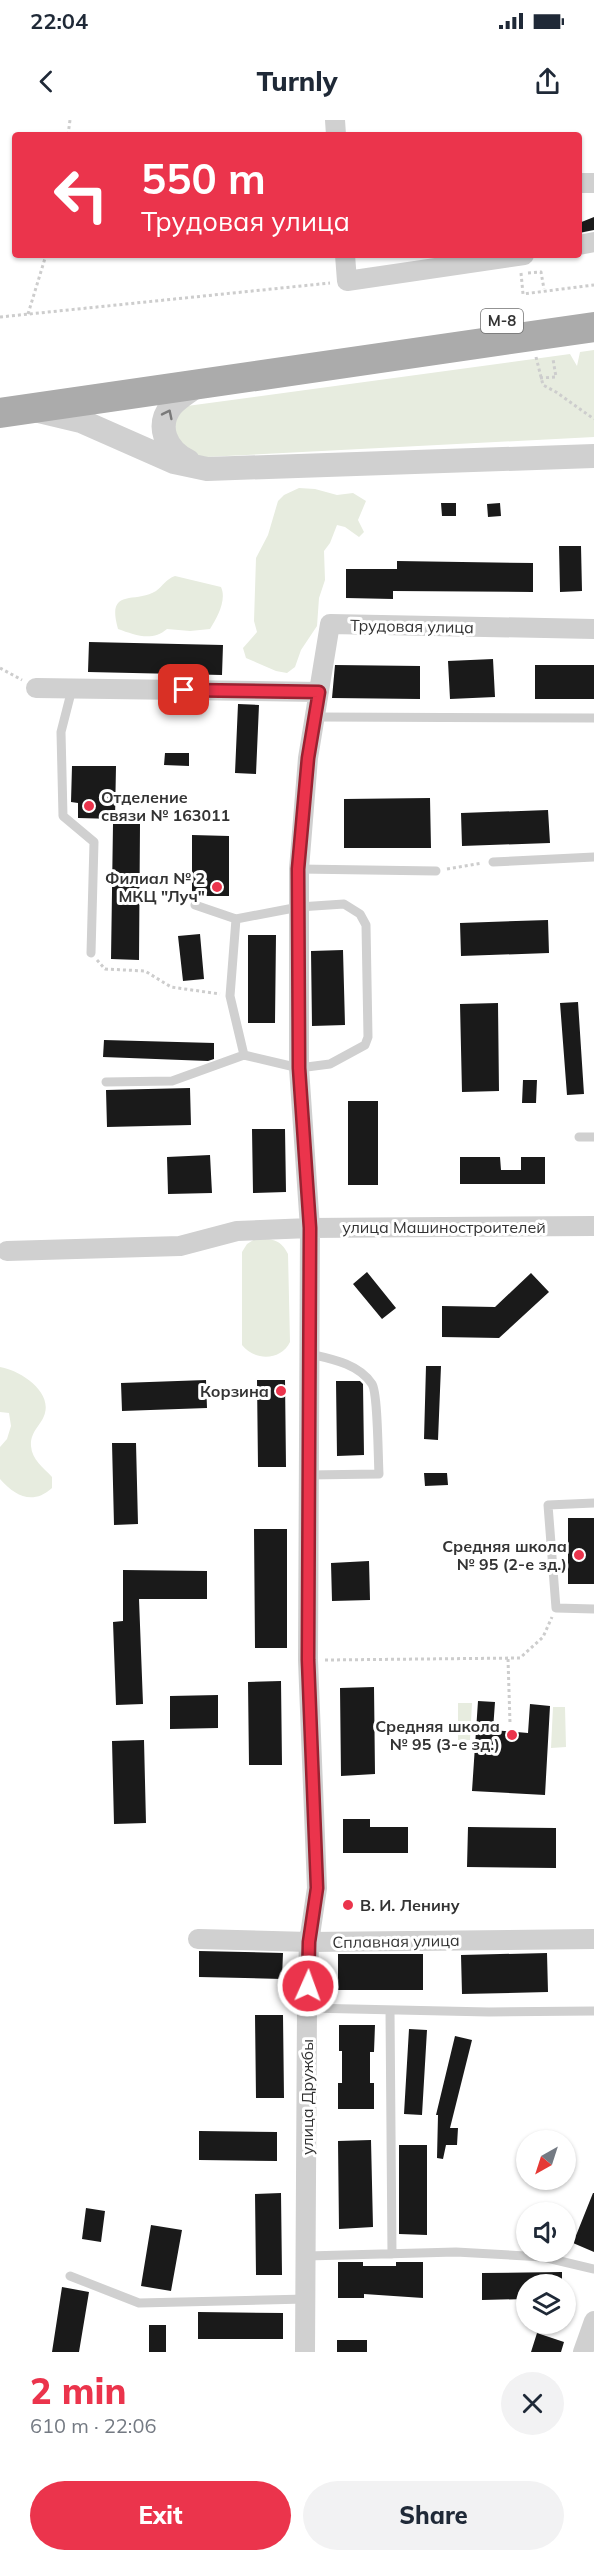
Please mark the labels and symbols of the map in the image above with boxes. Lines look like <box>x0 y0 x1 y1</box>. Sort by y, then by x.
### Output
road number: М-8 <box>481 309 523 333</box>
one-way arrow <box>161 409 173 420</box>
street label: Трудовая улица <box>350 615 474 637</box>
pin <box>158 664 209 715</box>
place label: Отделение связи № 163011 <box>101 787 230 825</box>
marker: Отделение связи № 163011 <box>82 799 96 813</box>
place label: Филиал № 2 МКЦ "Луч" <box>105 868 205 906</box>
marker: Филиал № 2 МКЦ "Луч" <box>210 880 224 894</box>
street label: улица Машиностроителей <box>342 1217 546 1237</box>
place label: Корзина <box>200 1381 269 1401</box>
marker: Корзина <box>274 1384 288 1398</box>
place label: Средняя школа № 95 (2-е зд.) <box>442 1536 567 1574</box>
marker: Средняя школа № 95 (2-е зд.) <box>572 1548 586 1562</box>
place label: Средняя школа № 95 (3-е зд.) <box>375 1716 500 1754</box>
marker: Средняя школа № 95 (3-е зд.) <box>505 1728 519 1742</box>
place label: В. И. Ленину <box>360 1895 460 1915</box>
marker: В. И. Ленину <box>341 1898 355 1912</box>
street label: Сплавная улица <box>332 1930 460 1952</box>
position arrow <box>276 1954 340 2018</box>
street label: улица Дружбы <box>297 2039 317 2155</box>
north arrow <box>516 2130 576 2190</box>

